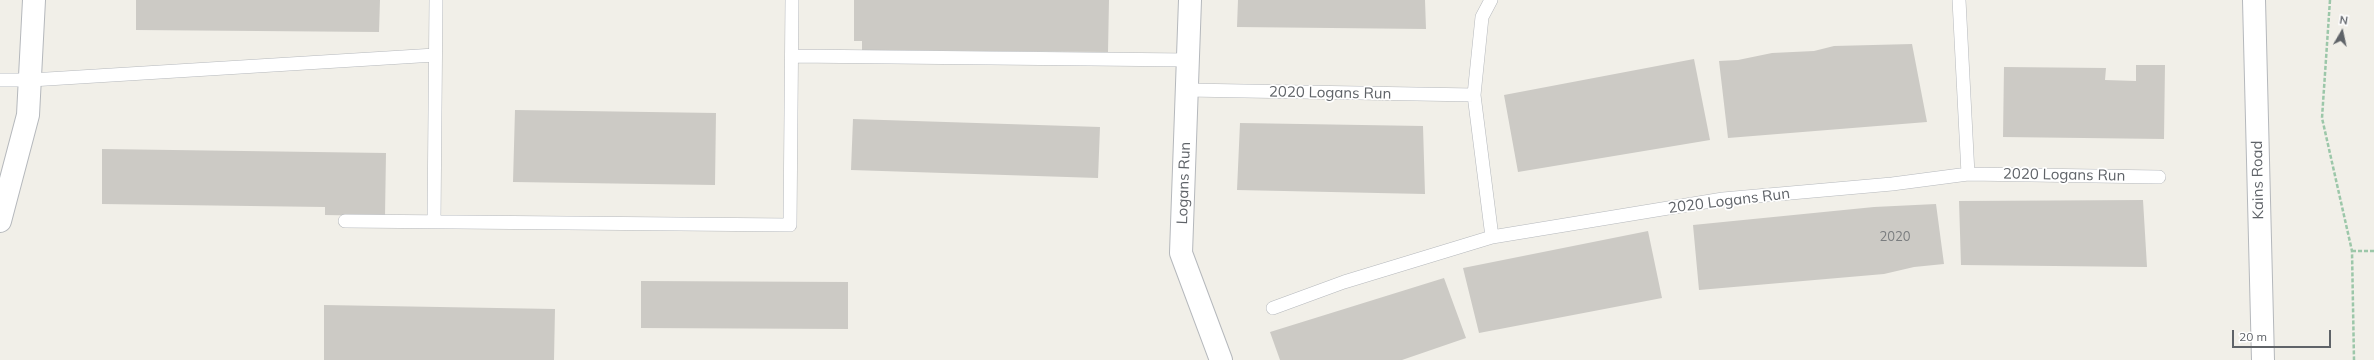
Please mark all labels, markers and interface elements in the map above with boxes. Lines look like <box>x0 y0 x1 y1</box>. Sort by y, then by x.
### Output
north arrow <box>2322 12 2362 52</box>
text: N <box>2339 13 2349 28</box>
street label: 2020 Logans Run <box>1269 83 1391 103</box>
street label: Kains Road <box>2248 140 2268 220</box>
street label: Logans Run <box>1174 141 1194 225</box>
street label: 2020 Logans Run <box>2003 165 2125 185</box>
street label: 2020 Logans Run <box>1667 185 1791 217</box>
house number: 2020 <box>1879 229 1911 245</box>
scale bar <box>2234 322 2333 348</box>
text: 20 m <box>2239 329 2267 344</box>

